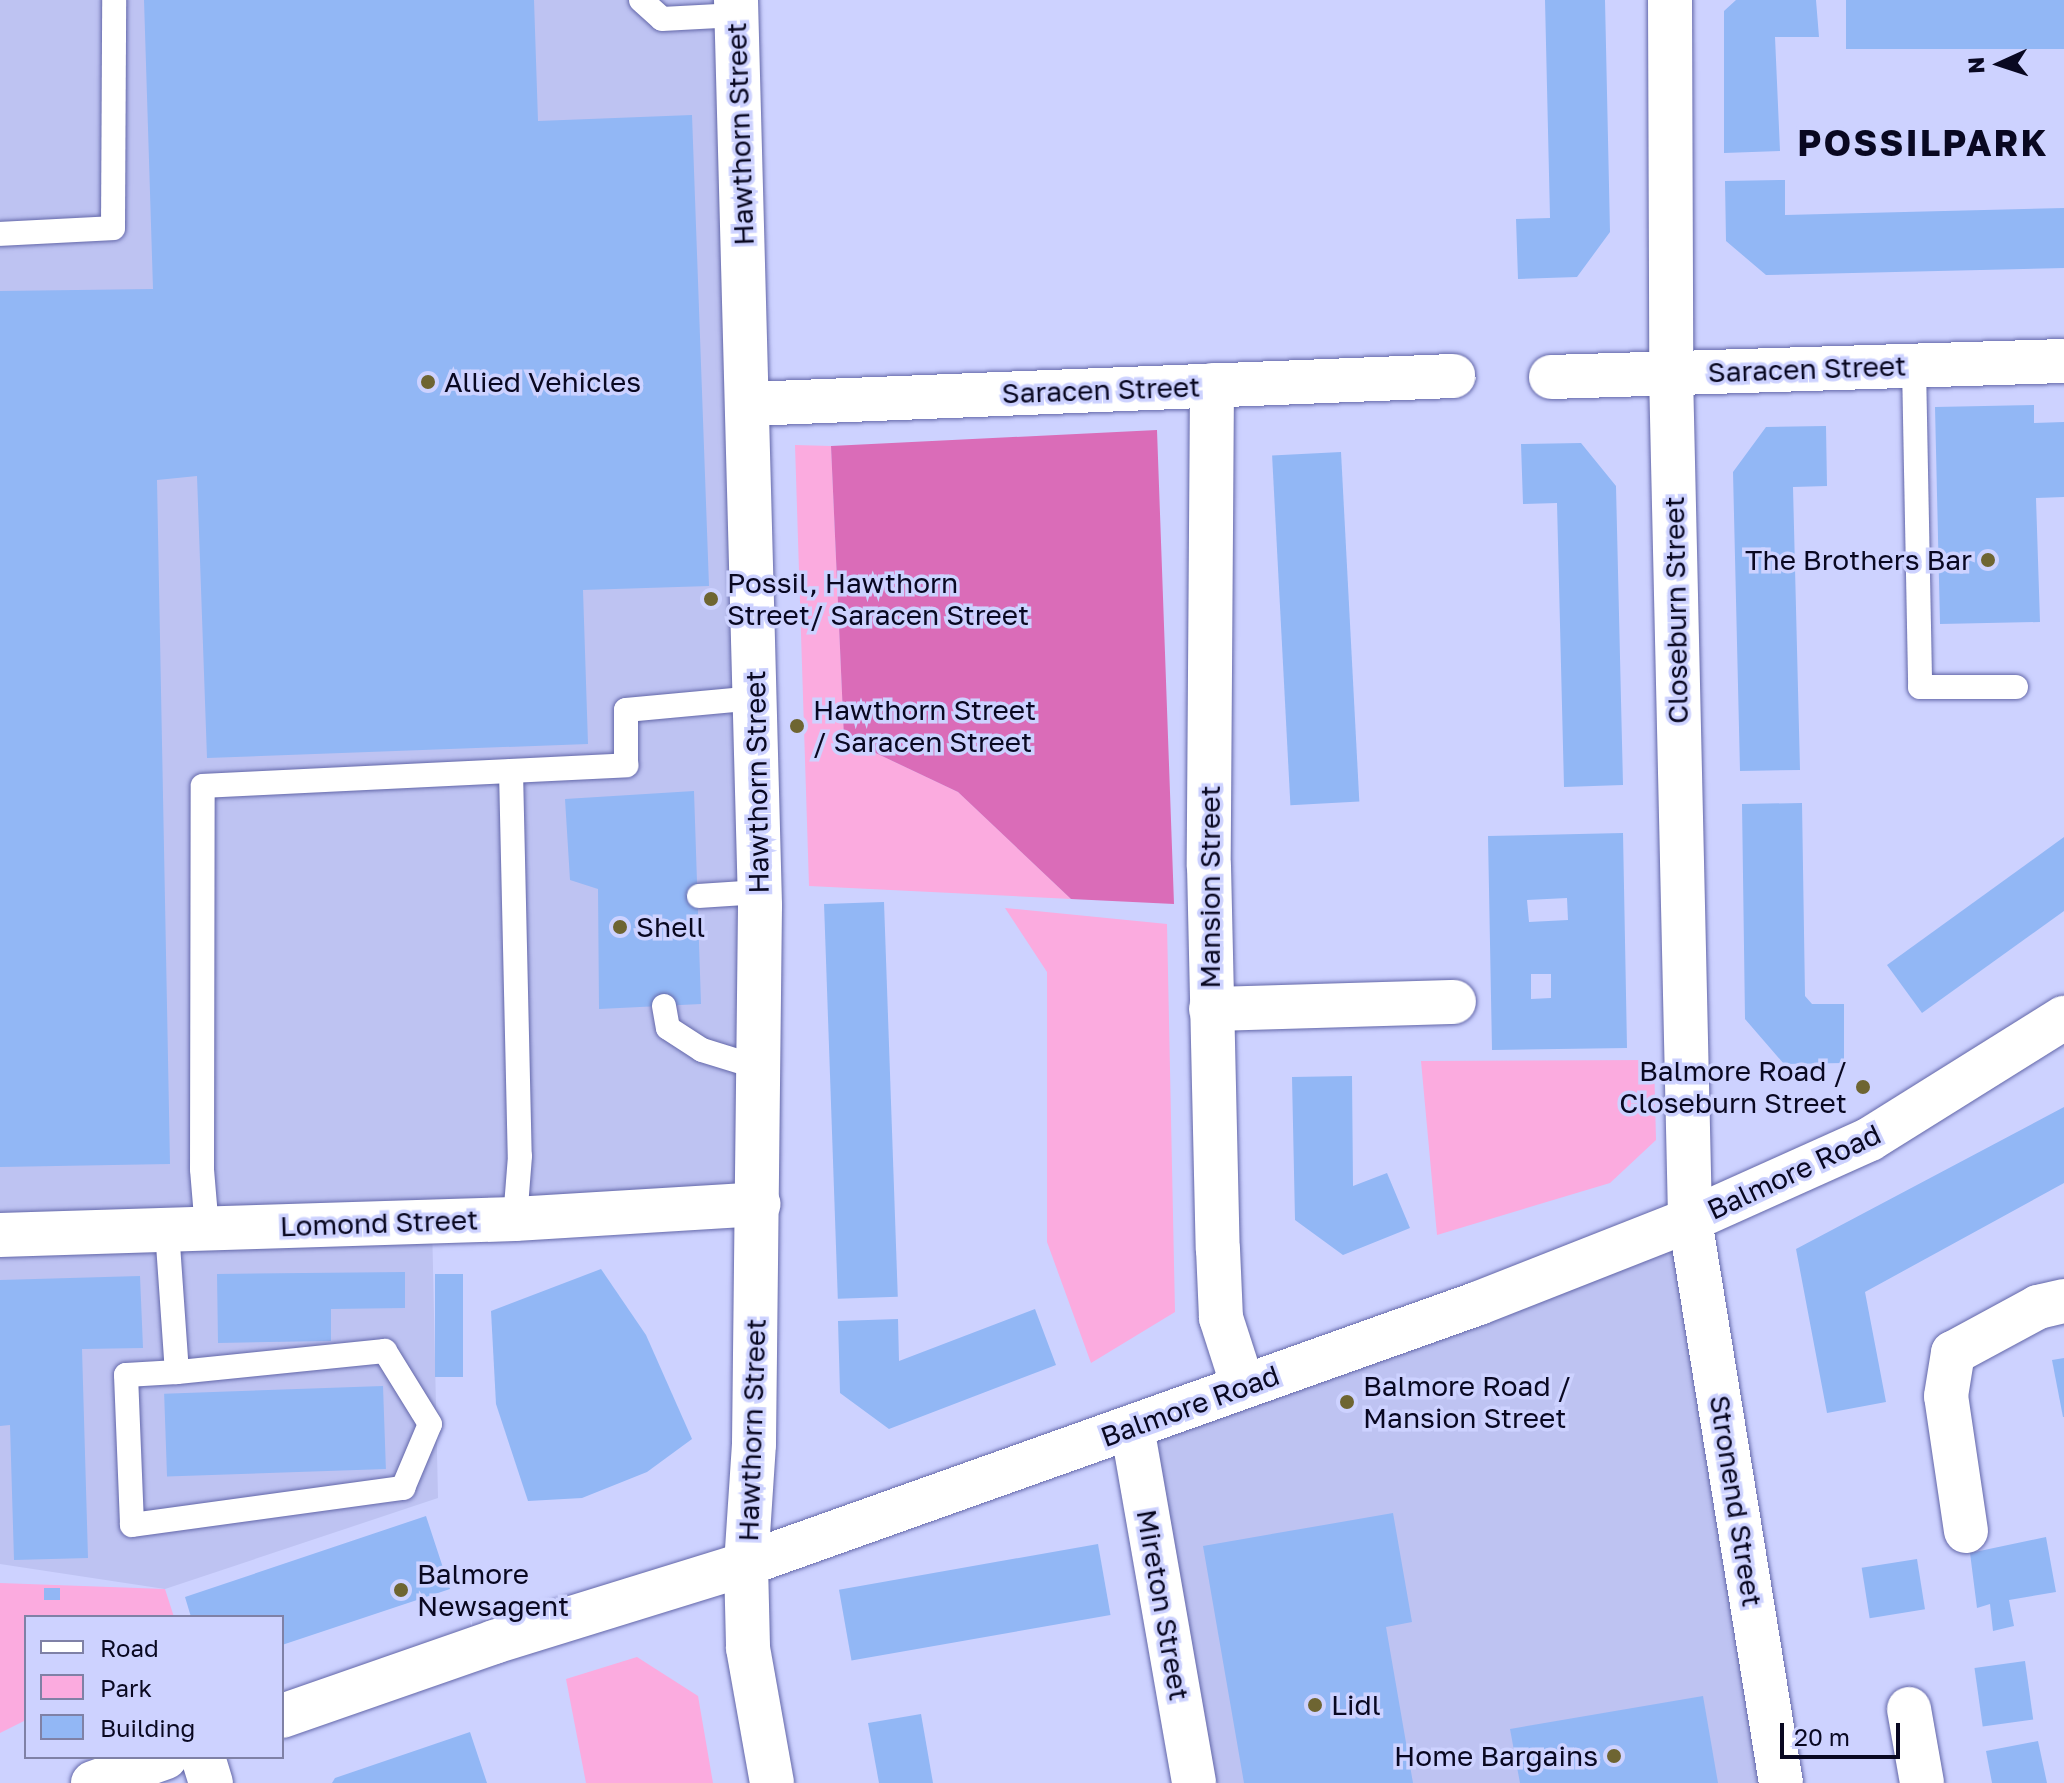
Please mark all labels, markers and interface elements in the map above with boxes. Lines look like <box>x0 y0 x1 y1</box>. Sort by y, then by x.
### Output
street label: Hawthorn Street <box>719 22 761 246</box>
north arrow <box>1960 24 2040 104</box>
text: N <box>1962 56 1989 74</box>
district label: POSSILPARK <box>1797 121 2049 165</box>
street label: Saracen Street <box>1707 349 1907 389</box>
place label: Allied Vehicles <box>444 365 641 399</box>
street label: Saracen Street <box>1001 370 1201 410</box>
marker: Allied Vehicles <box>419 373 437 391</box>
street label: Closeburn Street <box>1657 496 1695 724</box>
place label: The Brothers Bar <box>1745 543 1972 577</box>
marker: The Brothers Bar <box>1979 551 1997 569</box>
place label: Possil, Hawthorn Street/ Saracen Street <box>727 566 1029 632</box>
marker: Possil, Hawthorn Street/ Saracen Street <box>702 590 720 608</box>
street label: Hawthorn Street <box>738 670 776 894</box>
place label: Hawthorn Street / Saracen Street <box>813 693 1036 759</box>
marker: Hawthorn Street / Saracen Street <box>788 717 806 735</box>
street label: Mansion Street <box>1193 785 1227 989</box>
place label: Shell <box>636 910 705 944</box>
marker: Shell <box>611 918 629 936</box>
place label: Balmore Road / Closeburn Street <box>1619 1054 1847 1120</box>
marker: Balmore Road / Closeburn Street <box>1854 1078 1872 1096</box>
street label: Balmore Road <box>1702 1117 1886 1227</box>
street label: Lomond Street <box>279 1203 479 1243</box>
street label: Hawthorn Street <box>731 1318 773 1542</box>
street label: Balmore Road <box>1096 1358 1284 1454</box>
place label: Balmore Road / Mansion Street <box>1363 1369 1571 1435</box>
marker: Balmore Road / Mansion Street <box>1338 1393 1356 1411</box>
street label: Stronend Street <box>1703 1393 1769 1609</box>
street label: Mireton Street <box>1130 1507 1196 1703</box>
place label: Balmore Newsagent <box>417 1557 569 1623</box>
marker: Balmore Newsagent <box>392 1581 410 1599</box>
legend <box>24 1615 284 1759</box>
text: Road <box>100 1633 159 1662</box>
text: Park <box>100 1673 152 1702</box>
place label: Lidl <box>1331 1688 1381 1722</box>
marker: Lidl <box>1306 1696 1324 1714</box>
scale bar <box>1784 1707 1904 1757</box>
text: Building <box>100 1713 195 1742</box>
text: 20 m <box>1794 1722 1850 1751</box>
place label: Home Bargains <box>1394 1739 1598 1773</box>
marker: Home Bargains <box>1605 1747 1623 1765</box>

